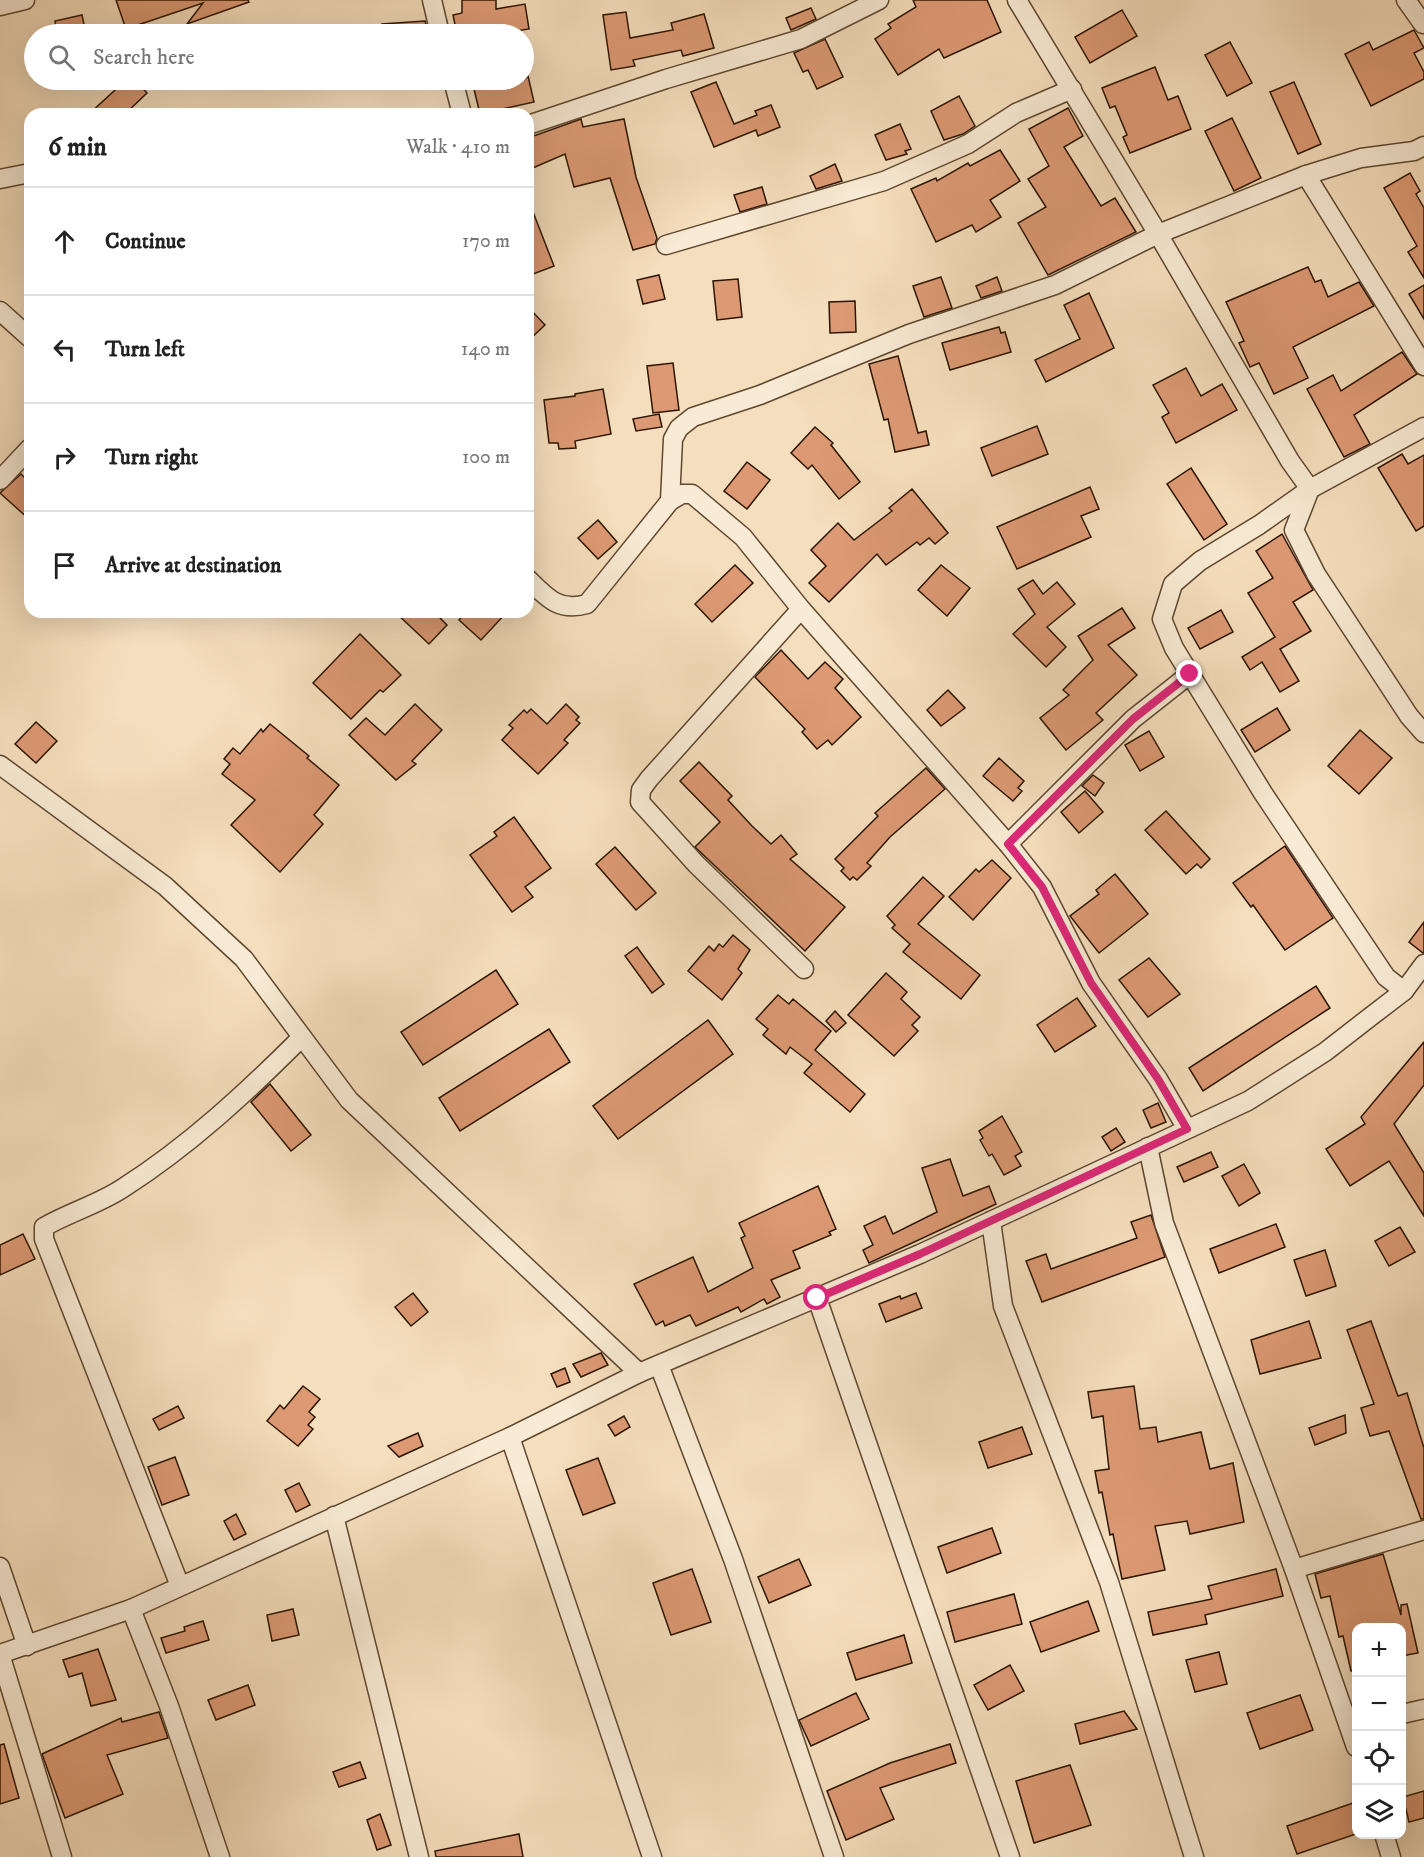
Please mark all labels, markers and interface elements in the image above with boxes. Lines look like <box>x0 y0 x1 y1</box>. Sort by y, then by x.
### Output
search box <box>24 24 534 90</box>
icon: search <box>45 41 78 74</box>
text: Search here <box>93 44 195 71</box>
text: 6 min <box>48 131 107 164</box>
text: Walk · 410 m <box>406 135 510 160</box>
icon: ahead <box>48 225 81 258</box>
text: Continue <box>105 228 186 255</box>
text: 170 m <box>462 229 510 254</box>
icon: left <box>48 333 81 366</box>
text: Turn left <box>105 336 185 363</box>
text: 140 m <box>461 337 510 362</box>
icon: right <box>48 441 81 474</box>
text: Turn right <box>105 444 198 471</box>
text: 100 m <box>462 445 510 470</box>
icon: arrive <box>48 549 81 582</box>
text: Arrive at destination <box>105 552 282 579</box>
route end <box>1176 660 1202 686</box>
route start <box>803 1284 829 1310</box>
map controls <box>1352 1623 1406 1839</box>
button: + <box>1352 1623 1406 1677</box>
button: − <box>1352 1677 1406 1731</box>
button: locate <box>1352 1731 1406 1785</box>
button: layers <box>1352 1785 1406 1839</box>

